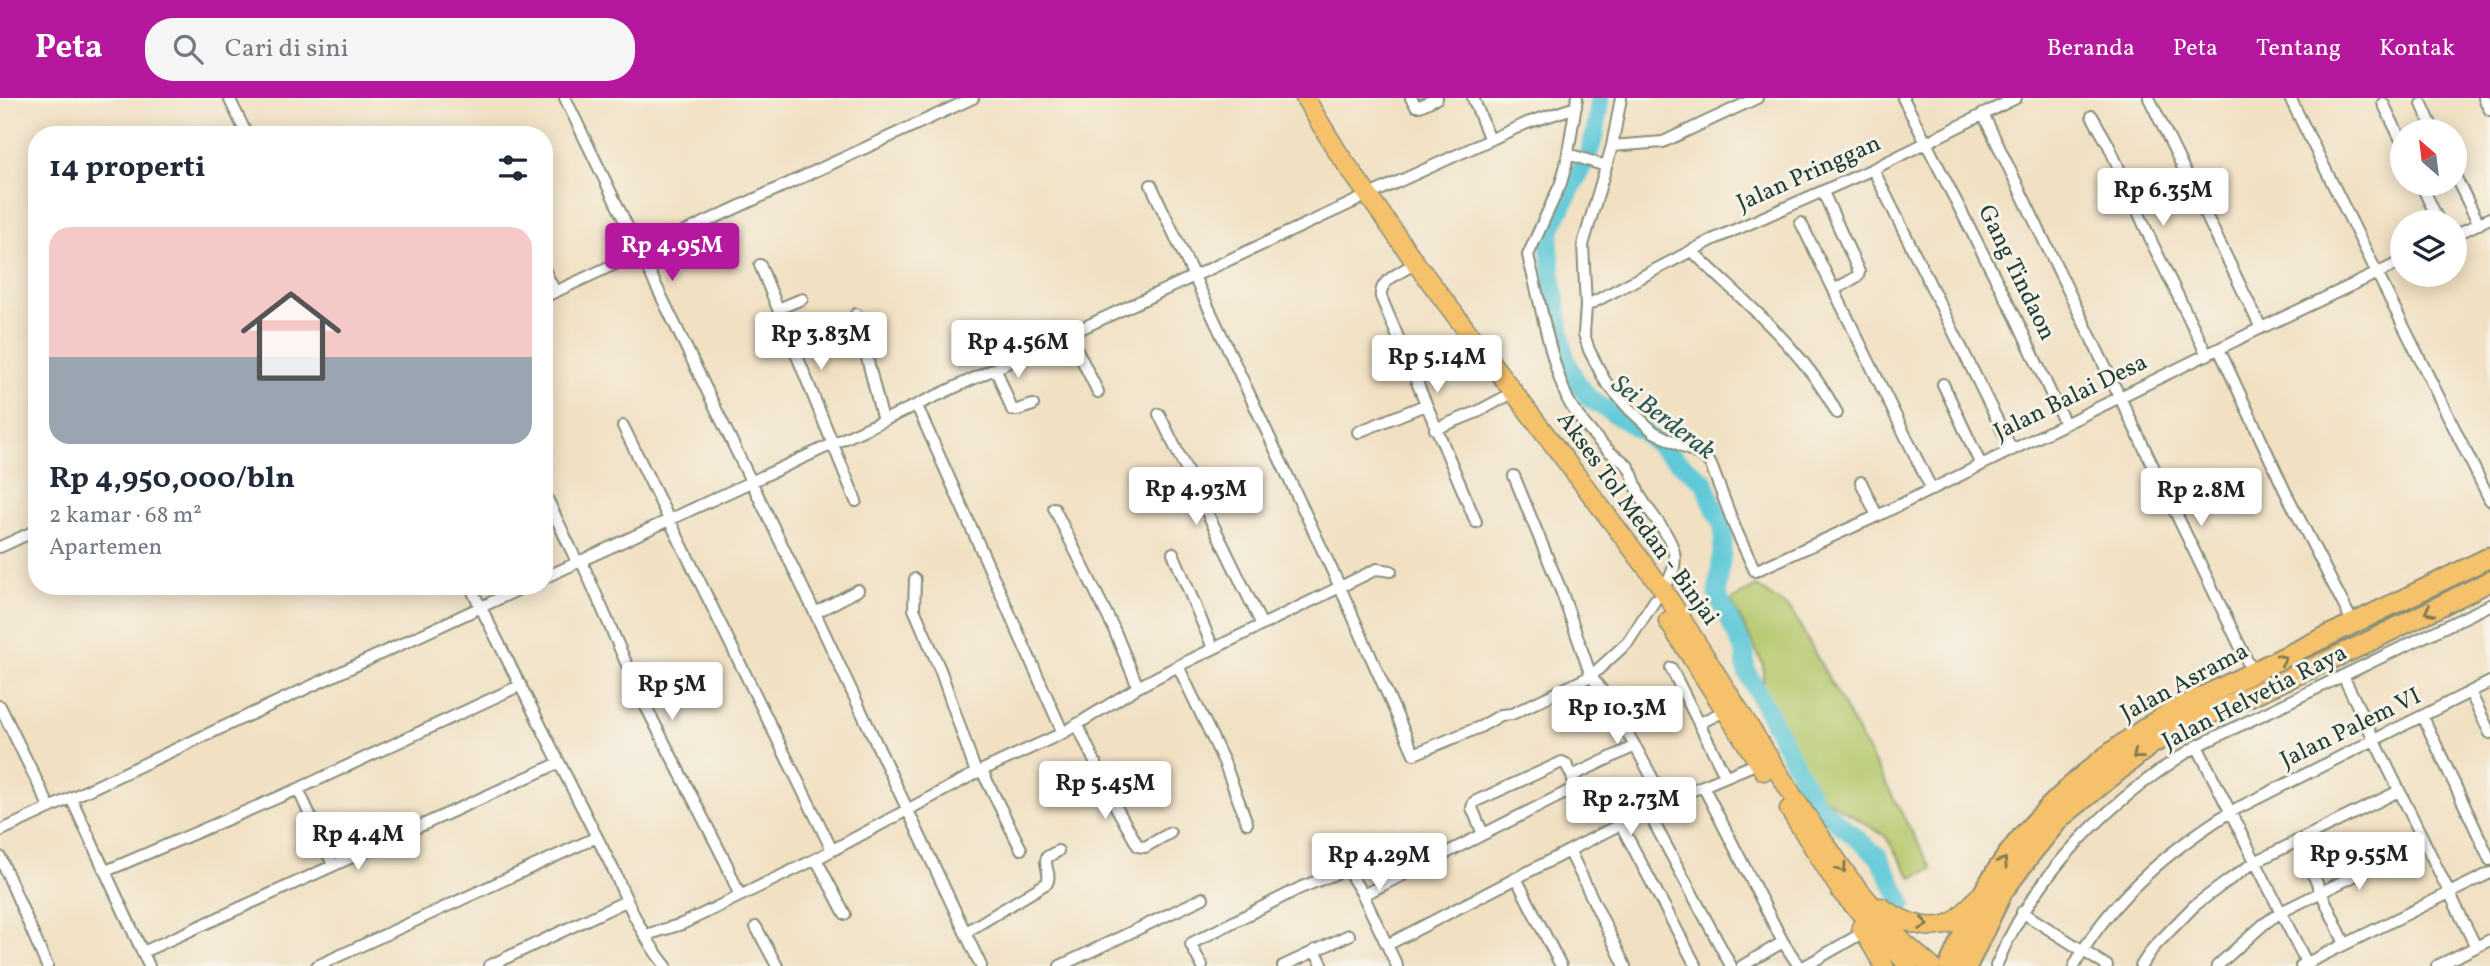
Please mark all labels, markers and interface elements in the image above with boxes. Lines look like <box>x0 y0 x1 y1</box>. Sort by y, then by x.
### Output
search box <box>145 18 635 81</box>
text: Peta <box>35 26 103 72</box>
icon: search <box>169 30 207 68</box>
text: Cari di sini <box>225 31 349 67</box>
text: Beranda <box>2047 32 2135 66</box>
text: Peta <box>2173 32 2218 66</box>
text: Tentang <box>2256 32 2341 66</box>
text: Kontak <box>2379 32 2455 66</box>
north arrow <box>2390 119 2468 196</box>
map controls <box>2390 119 2467 287</box>
street label: Jalan Pringgan <box>1732 127 1886 221</box>
text: 14 properti <box>49 147 206 189</box>
icon: filters <box>494 149 532 187</box>
pin: Rp 6.35M <box>2091 169 2235 228</box>
text: Rp 6.35M <box>2114 175 2213 207</box>
street label: Gang Tindaon <box>1968 199 2064 347</box>
button: layers <box>2390 210 2467 287</box>
pin: Rp 4.95M <box>600 223 744 283</box>
text: Rp 4.95M <box>621 230 723 262</box>
icon: home <box>228 273 354 399</box>
pin: Rp 3.83M <box>749 313 893 372</box>
text: Rp 3.83M <box>771 319 871 351</box>
pin: Rp 4.56M <box>946 320 1090 380</box>
text: Rp 4.56M <box>967 327 1069 359</box>
pin: Rp 5.14M <box>1365 336 1509 395</box>
text: Rp 5.14M <box>1388 342 1486 374</box>
street label: Jalan Balai Desa <box>1988 346 2154 450</box>
water label: Sei Berderak <box>1603 367 1723 469</box>
street label: Akses Tol Medan - Binjai <box>1548 405 1726 633</box>
text: Rp 4,950,000/bln <box>49 458 295 500</box>
pin: Rp 4.93M <box>1124 468 1268 527</box>
pin: Rp 2.8M <box>2136 468 2266 528</box>
text: Rp 4.93M <box>1145 474 1247 506</box>
text: Rp 2.8M <box>2157 475 2245 507</box>
text: 2 kamar · 68 m² <box>49 500 202 532</box>
text: Apartemen <box>49 532 162 564</box>
one-way arrow <box>2424 603 2436 617</box>
street label: Jalan Asrama <box>2115 635 2255 731</box>
street label: Jalan Helvetia Raya <box>2157 637 2353 759</box>
one-way arrow <box>2275 653 2287 667</box>
pin: Rp 5M <box>623 662 721 722</box>
text: Rp 5M <box>638 669 706 701</box>
street label: Jalan Palem VI <box>2275 680 2427 778</box>
pin: Rp 10.3M <box>1545 686 1689 746</box>
text: Rp 10.3M <box>1568 693 1666 725</box>
one-way arrow <box>2133 746 2145 759</box>
pin: Rp 5.45M <box>1033 762 1177 821</box>
text: Rp 5.45M <box>1055 768 1155 800</box>
pin: Rp 2.73M <box>1559 778 1703 837</box>
text: Rp 2.73M <box>1582 784 1680 816</box>
pin: Rp 4.4M <box>293 812 423 872</box>
text: Rp 4.4M <box>312 819 404 851</box>
pin: Rp 9.55M <box>2287 832 2431 892</box>
pin: Rp 4.29M <box>1307 834 1451 893</box>
text: Rp 9.55M <box>2310 839 2408 871</box>
text: Rp 4.29M <box>1328 840 1430 872</box>
one-way arrow <box>1995 857 2008 870</box>
one-way arrow <box>1834 860 1847 873</box>
one-way arrow <box>1918 916 1930 931</box>

